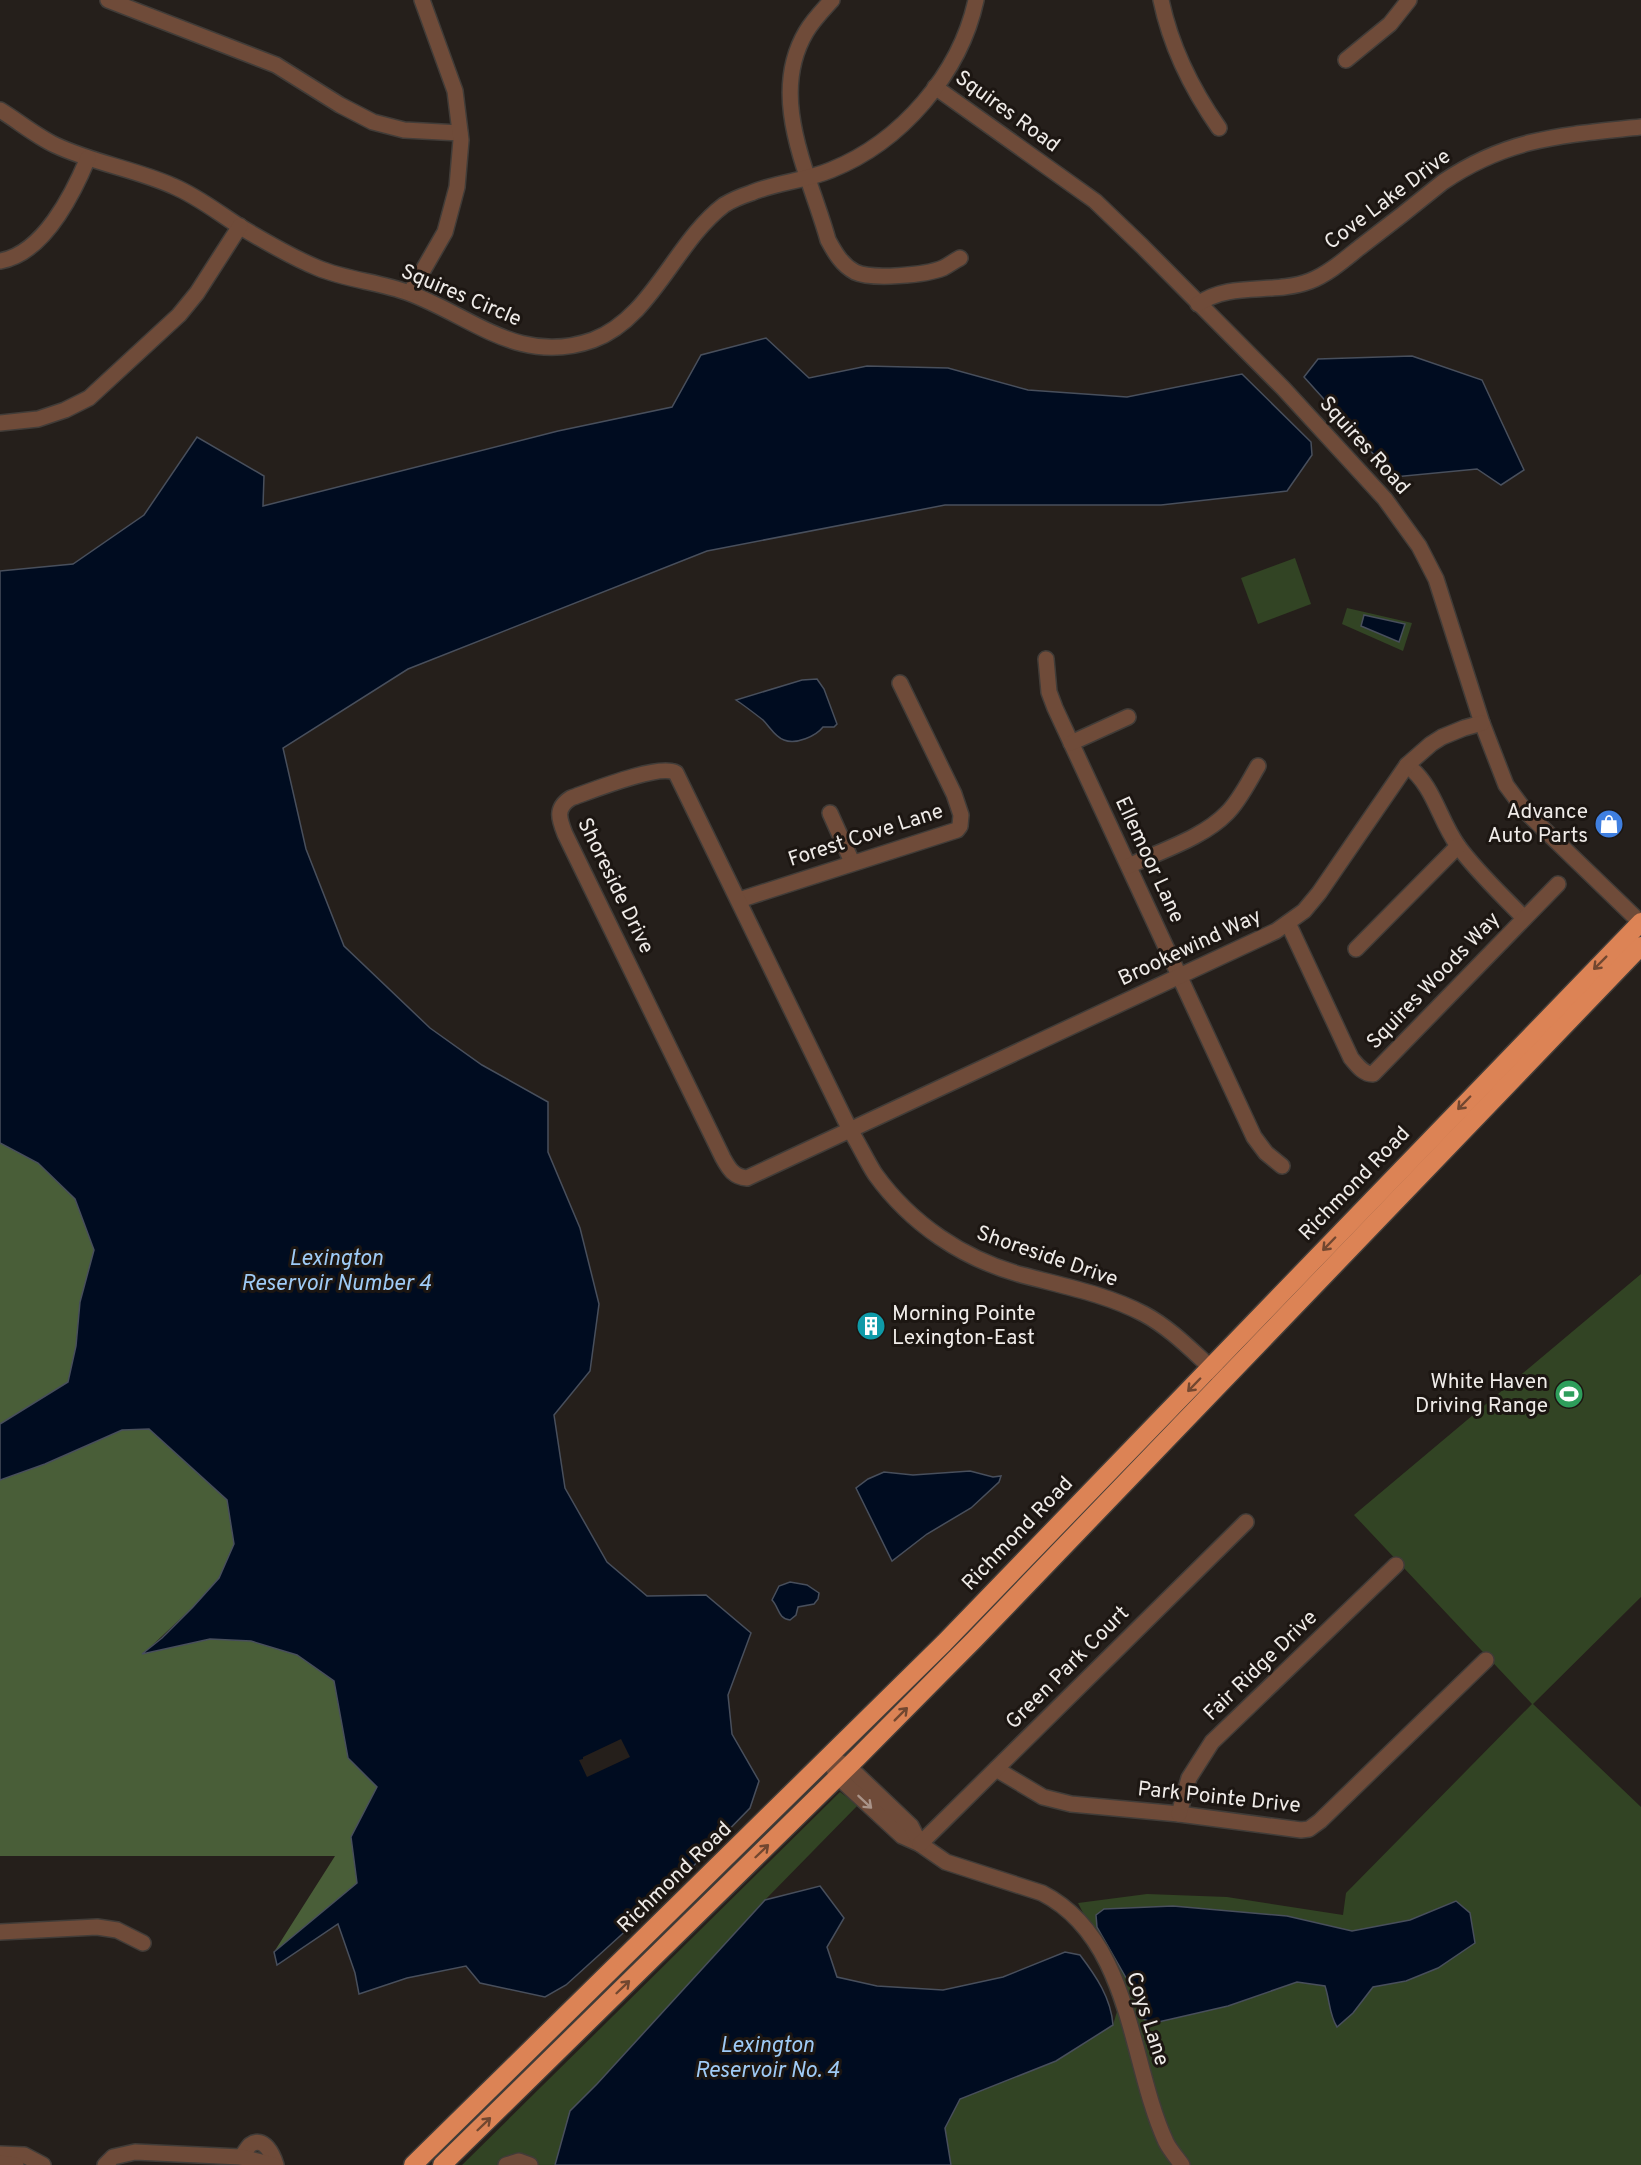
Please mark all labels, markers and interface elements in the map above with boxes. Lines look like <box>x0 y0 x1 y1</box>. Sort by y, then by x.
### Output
street label: Squires Road <box>949 65 1065 159</box>
street label: Cove Lake Drive <box>1319 144 1457 256</box>
street label: Squires Circle <box>397 258 525 334</box>
street label: Squires Road <box>1313 391 1415 501</box>
street label: Ellemoor Lane <box>1108 792 1190 928</box>
street label: Forest Cove Lane <box>785 798 947 874</box>
place label: Advance Auto Parts <box>1487 799 1588 850</box>
shop icon: Advance Auto Parts <box>1593 808 1625 840</box>
street label: Shoreside Drive <box>570 814 660 958</box>
street label: Brookewind Way <box>1114 903 1266 993</box>
street label: Squires Woods Way <box>1361 907 1507 1055</box>
one-way arrow <box>1593 956 1607 971</box>
one-way arrow <box>1457 1096 1471 1111</box>
street label: Richmond Road <box>1293 1121 1417 1247</box>
street label: Shoreside Drive <box>973 1220 1121 1294</box>
one-way arrow <box>1322 1236 1336 1251</box>
water label: Lexington Reservoir Number 4 <box>241 1246 431 1298</box>
place label: Morning Pointe Lexington-East <box>892 1301 1036 1352</box>
building icon: Morning Pointe Lexington-East <box>855 1310 887 1342</box>
place label: White Haven Driving Range <box>1415 1369 1548 1420</box>
one-way arrow <box>1187 1377 1202 1392</box>
sports icon: White Haven Driving Range <box>1553 1378 1585 1410</box>
street label: Richmond Road <box>956 1471 1080 1597</box>
street label: Green Park Court <box>1000 1600 1136 1736</box>
street label: Fair Ridge Drive <box>1198 1605 1324 1727</box>
one-way arrow <box>893 1706 908 1721</box>
street label: Park Pointe Drive <box>1136 1776 1302 1820</box>
one-way arrow <box>858 1795 873 1809</box>
street label: Richmond Road <box>612 1816 738 1940</box>
one-way arrow <box>754 1844 769 1858</box>
street label: Coys Lane <box>1119 1969 1175 2069</box>
one-way arrow <box>615 1980 630 1995</box>
water label: Lexington Reservoir No. 4 <box>695 2033 840 2085</box>
one-way arrow <box>476 2117 491 2131</box>

